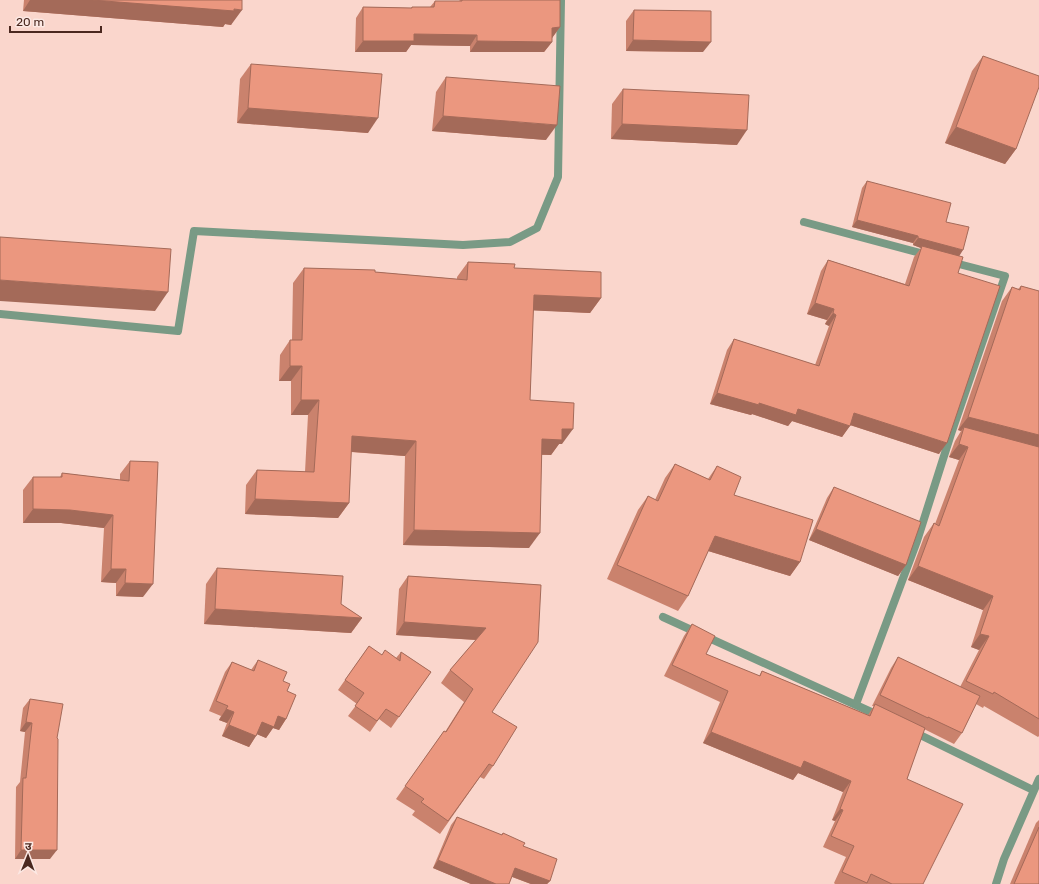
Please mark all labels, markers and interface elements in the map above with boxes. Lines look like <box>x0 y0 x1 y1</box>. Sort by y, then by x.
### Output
scale bar <box>10 8 101 34</box>
text: 20 m <box>16 15 44 29</box>
north arrow <box>8 836 48 876</box>
text: उ <box>25 840 32 853</box>

